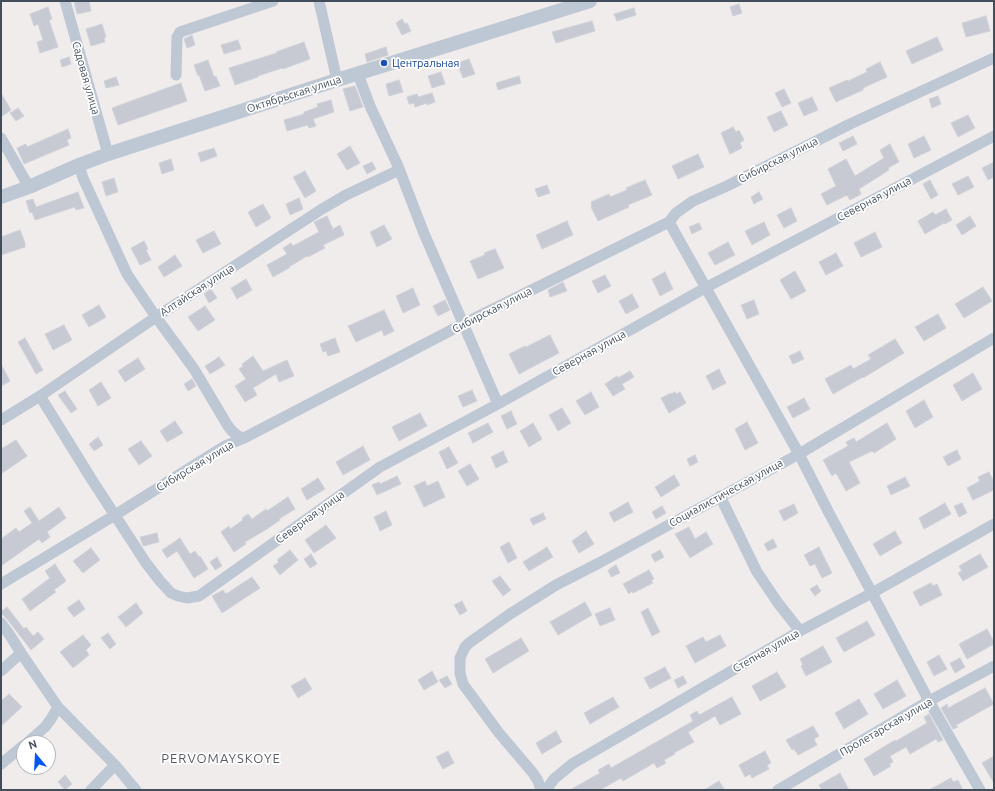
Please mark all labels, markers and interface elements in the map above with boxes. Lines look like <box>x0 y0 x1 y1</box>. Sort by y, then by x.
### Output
street label: Садовая улица <box>69 40 103 116</box>
place label: Центральная <box>392 56 459 70</box>
marker: Центральная <box>379 58 389 68</box>
street label: Октябрьская улица <box>245 72 343 116</box>
street label: Сибирская улица <box>736 134 820 186</box>
street label: Северная улица <box>835 174 913 224</box>
street label: Алтайская улица <box>157 261 237 319</box>
street label: Сибирская улица <box>450 284 534 336</box>
street label: Северная улица <box>550 327 628 379</box>
street label: Сибирская улица <box>154 438 236 494</box>
street label: Социалистическая улица <box>667 456 785 530</box>
street label: Северная улица <box>273 488 347 546</box>
street label: Степная улица <box>730 627 802 675</box>
street label: Пролетарская улица <box>837 695 935 759</box>
north arrow <box>16 735 56 775</box>
text: N <box>27 738 38 752</box>
district label: PERVOMAYSKOYE <box>161 751 281 767</box>

